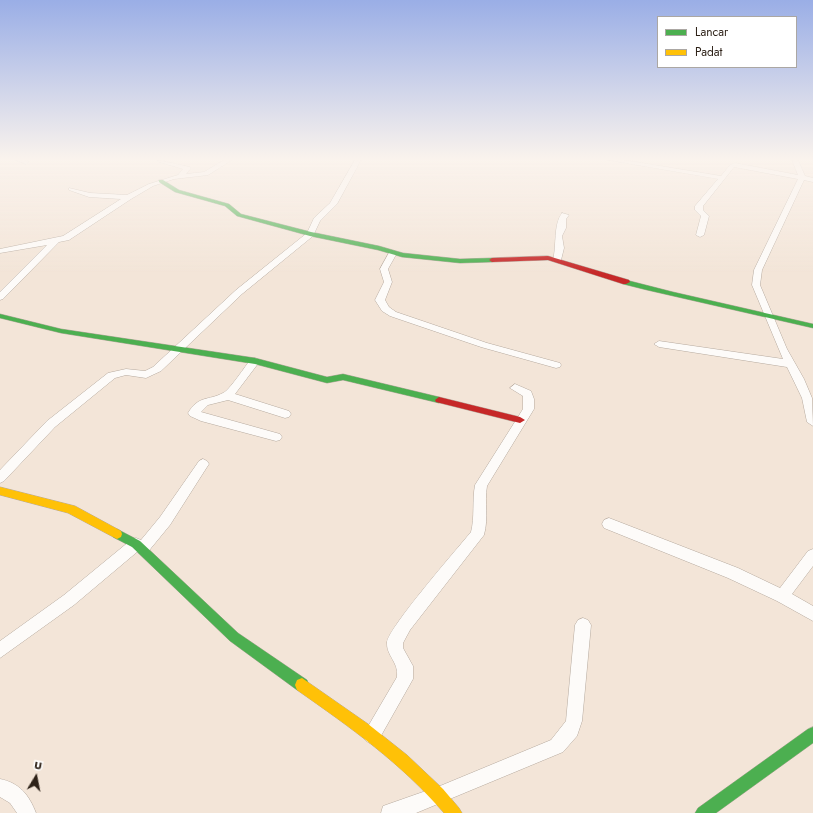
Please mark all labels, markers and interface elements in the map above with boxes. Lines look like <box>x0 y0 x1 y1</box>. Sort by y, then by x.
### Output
legend <box>657 16 797 68</box>
text: Lancar <box>695 23 728 41</box>
text: Padat <box>695 43 722 61</box>
north arrow <box>16 757 56 797</box>
text: U <box>33 757 43 774</box>

